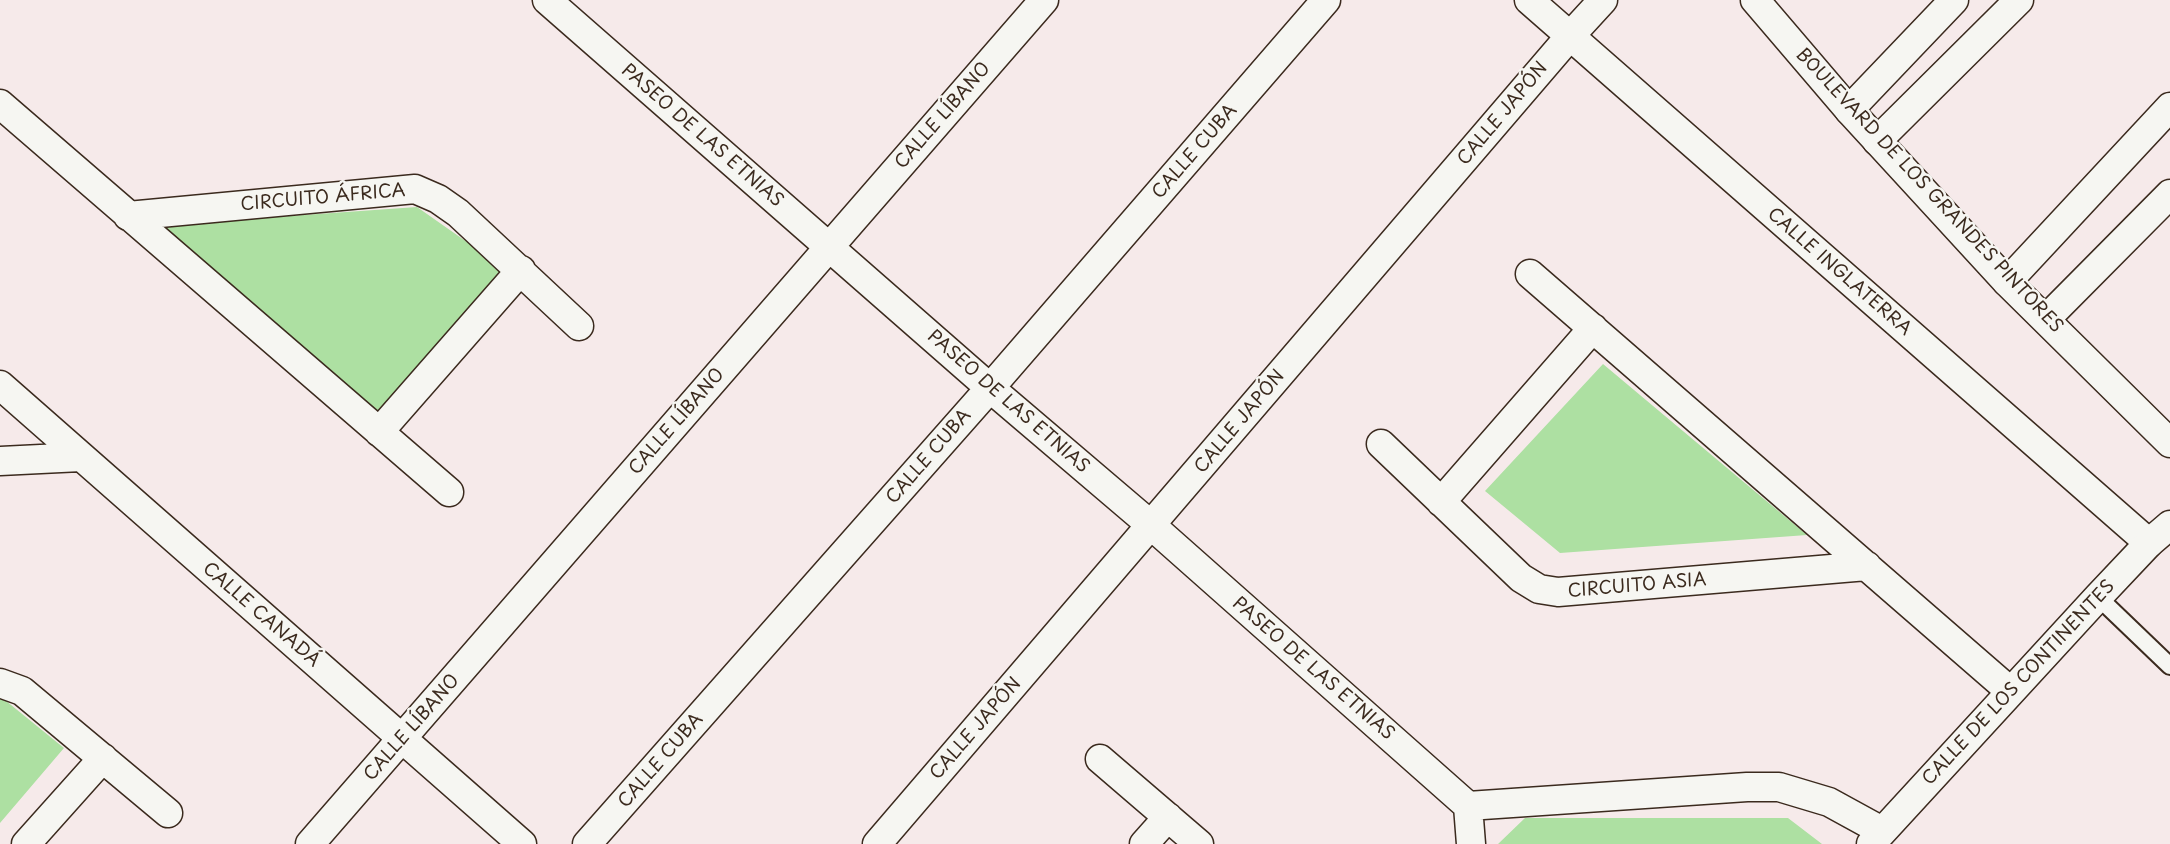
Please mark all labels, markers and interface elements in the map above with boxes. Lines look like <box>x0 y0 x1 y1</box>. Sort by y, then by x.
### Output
street label: BOULEVARD DE LOS GRANDES PINTORES <box>1791 44 2067 338</box>
street label: CALLE LÍBANO <box>891 58 995 174</box>
street label: CALLE JAPÓN <box>1454 58 1552 170</box>
street label: PASEO DE LAS ETNIAS <box>617 60 787 212</box>
street label: CALLE CUBA <box>1148 100 1242 204</box>
street label: CIRCUITO ÁFRICA <box>240 180 406 216</box>
street label: CALLE INGLATERRA <box>1763 204 1915 340</box>
street label: PASEO DE LAS ETNIAS <box>923 326 1093 478</box>
street label: CALLE LÍBANO <box>625 364 729 480</box>
street label: CALLE JAPÓN <box>1191 366 1289 478</box>
street label: CALLE CUBA <box>882 405 976 509</box>
street label: CALLE CANADÁ <box>198 558 324 672</box>
street label: CIRCUITO ASIA <box>1567 569 1707 603</box>
street label: CALLE DE LOS CONTINENTES <box>1918 576 2120 790</box>
street label: PASEO DE LAS ETNIAS <box>1228 593 1398 745</box>
street label: CALLE LÍBANO <box>360 670 464 786</box>
street label: CALLE JAPÓN <box>926 674 1026 784</box>
street label: CALLE CUBA <box>614 709 708 813</box>

